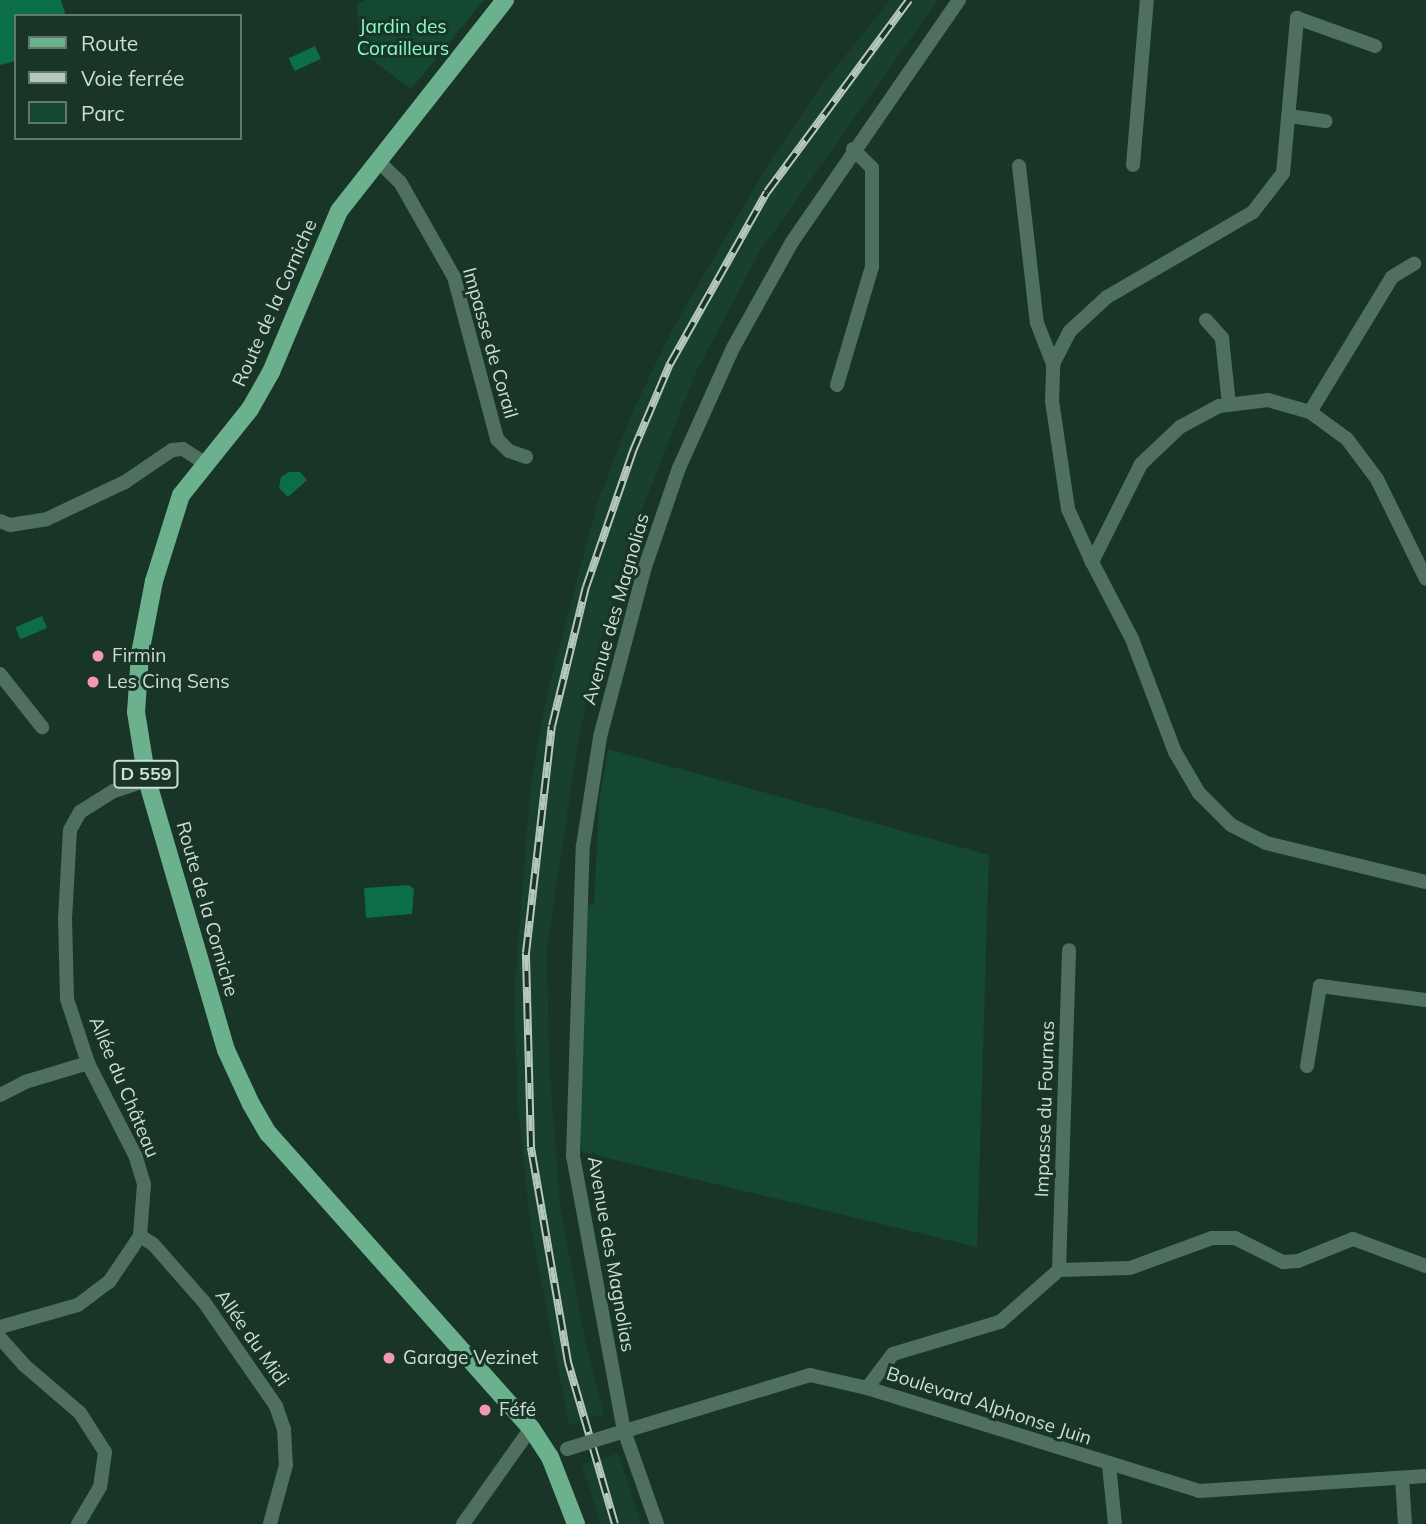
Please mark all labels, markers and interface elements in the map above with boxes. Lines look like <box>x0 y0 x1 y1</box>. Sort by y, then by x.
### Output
legend <box>14 14 242 140</box>
park label: Jardin des Corailleurs <box>357 16 449 60</box>
text: Route <box>81 30 138 56</box>
text: Voie ferrée <box>81 65 185 91</box>
text: Parc <box>81 100 125 126</box>
street label: Route de la Corniche <box>228 216 322 390</box>
street label: Impasse de Corail <box>458 265 522 421</box>
street label: Avenue des Magnolias <box>578 511 654 707</box>
place label: Firmin <box>112 645 166 667</box>
marker: Firmin <box>90 648 106 664</box>
place label: Les Cinq Sens <box>107 671 230 693</box>
marker: Les Cinq Sens <box>85 674 101 690</box>
road number: D 559 <box>113 760 179 788</box>
street label: Route de la Corniche <box>171 819 243 999</box>
street label: Allée du Château <box>84 1013 164 1161</box>
street label: Impasse du Fournas <box>1031 1020 1059 1198</box>
street label: Avenue des Magnolias <box>583 1154 639 1354</box>
street label: Allée du Midi <box>210 1285 294 1391</box>
place label: Garage Vezinet <box>403 1347 538 1369</box>
marker: Garage Vezinet <box>381 1350 397 1366</box>
street label: Boulevard Alphonse Juin <box>883 1362 1095 1450</box>
place label: Féfé <box>499 1399 536 1421</box>
marker: Féfé <box>477 1402 493 1418</box>

